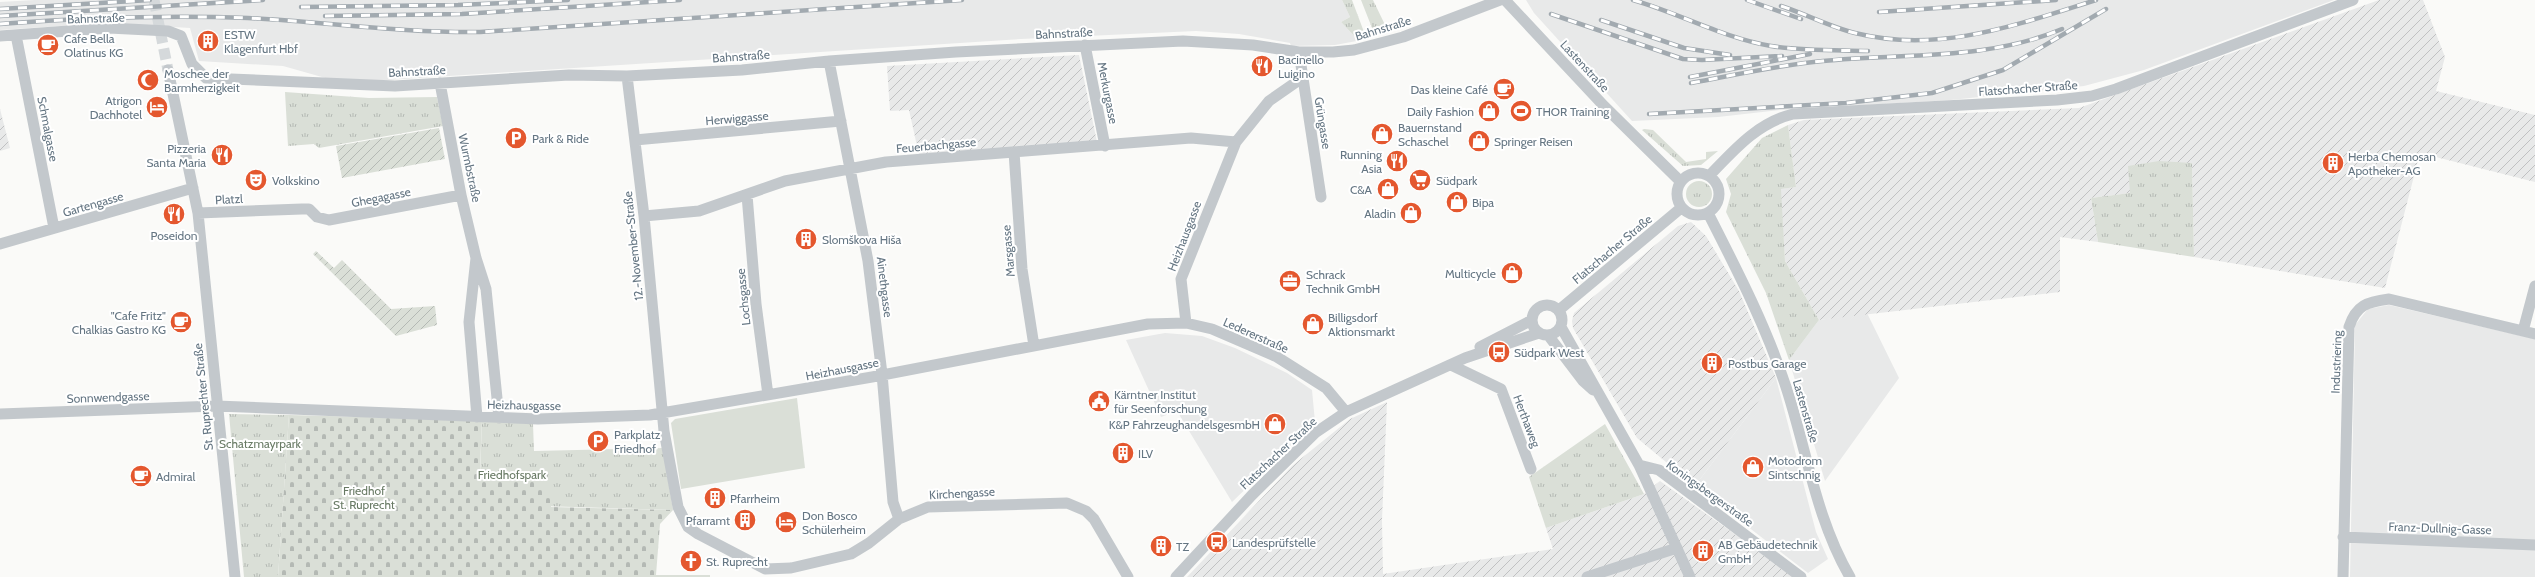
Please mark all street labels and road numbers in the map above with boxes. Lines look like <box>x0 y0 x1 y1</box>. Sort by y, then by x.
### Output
street label: Bahnstraße <box>67 9 125 27</box>
street label: Bahnstraße <box>1353 12 1413 44</box>
street label: Bahnstraße <box>1035 24 1093 42</box>
street label: Lastenstraße <box>1557 37 1613 95</box>
street label: Bahnstraße <box>712 47 770 65</box>
street label: Merkurgasse <box>1095 61 1121 125</box>
street label: Bahnstraße <box>388 62 446 80</box>
street label: Flatschacher Straße <box>1978 77 2078 99</box>
street label: Schmalgasse <box>34 95 62 163</box>
street label: Grüngasse <box>1311 96 1335 150</box>
street label: Herwiggasse <box>705 108 769 128</box>
street label: Wurmbstraße <box>455 132 485 204</box>
street label: Feuerbachgasse <box>895 134 977 156</box>
street label: Ghegagasse <box>350 184 412 210</box>
street label: Gartengasse <box>61 188 125 220</box>
street label: Platzl <box>215 191 243 207</box>
street label: 12.-November-Straße <box>620 191 646 301</box>
street label: Heizhausgasse <box>1164 199 1204 273</box>
street label: Flatschacher Straße <box>1569 211 1655 287</box>
street label: Marsgasse <box>998 224 1018 278</box>
street label: Ainethgasse <box>874 256 896 318</box>
street label: Lochsgasse <box>733 268 753 326</box>
street label: Ledererstraße <box>1221 314 1291 356</box>
street label: Industriering <box>2327 329 2345 394</box>
street label: St. Ruprechter Straße <box>190 343 216 451</box>
street label: Heizhausgasse <box>804 355 880 383</box>
street label: Lastenstraße <box>1790 378 1822 444</box>
street label: Sonnwendgasse <box>66 388 150 406</box>
street label: Herthaweg <box>1510 393 1544 450</box>
street label: Heizhausgasse <box>487 397 561 413</box>
street label: Flatschacher Straße <box>1237 414 1319 492</box>
street label: Koningsbergerstraße <box>1664 456 1756 530</box>
street label: Kirchengasse <box>929 484 995 502</box>
street label: Franz-Dullnig-Gasse <box>2388 519 2492 537</box>

